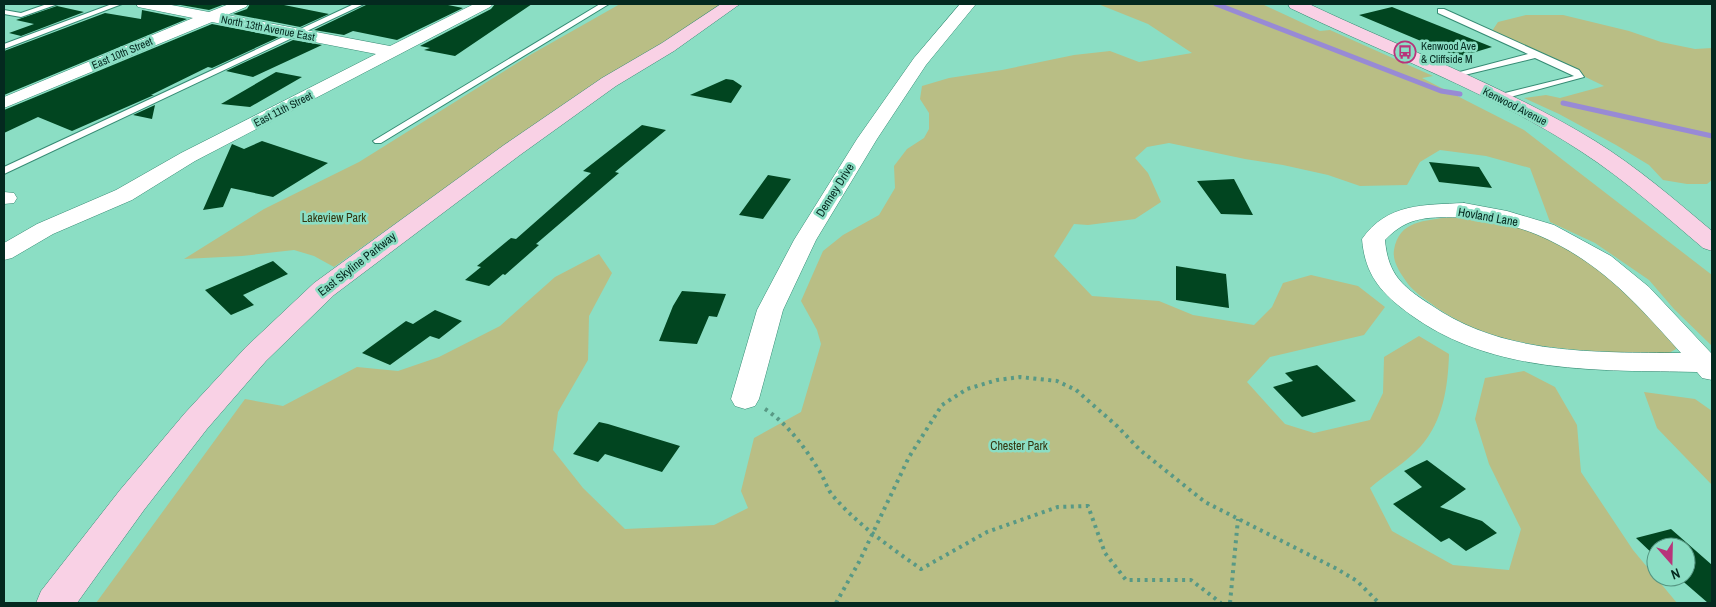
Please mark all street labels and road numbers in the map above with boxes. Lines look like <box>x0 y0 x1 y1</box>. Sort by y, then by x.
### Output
street label: North 13th Avenue East <box>220 12 317 44</box>
street label: East 10th Street <box>89 34 155 72</box>
street label: Kenwood Avenue <box>1481 84 1549 128</box>
street label: East 11th Street <box>251 88 315 130</box>
street label: Denney Drive <box>812 160 858 220</box>
street label: Hovland Lane <box>1457 204 1519 230</box>
street label: East Skyline Parkway <box>315 228 399 300</box>

